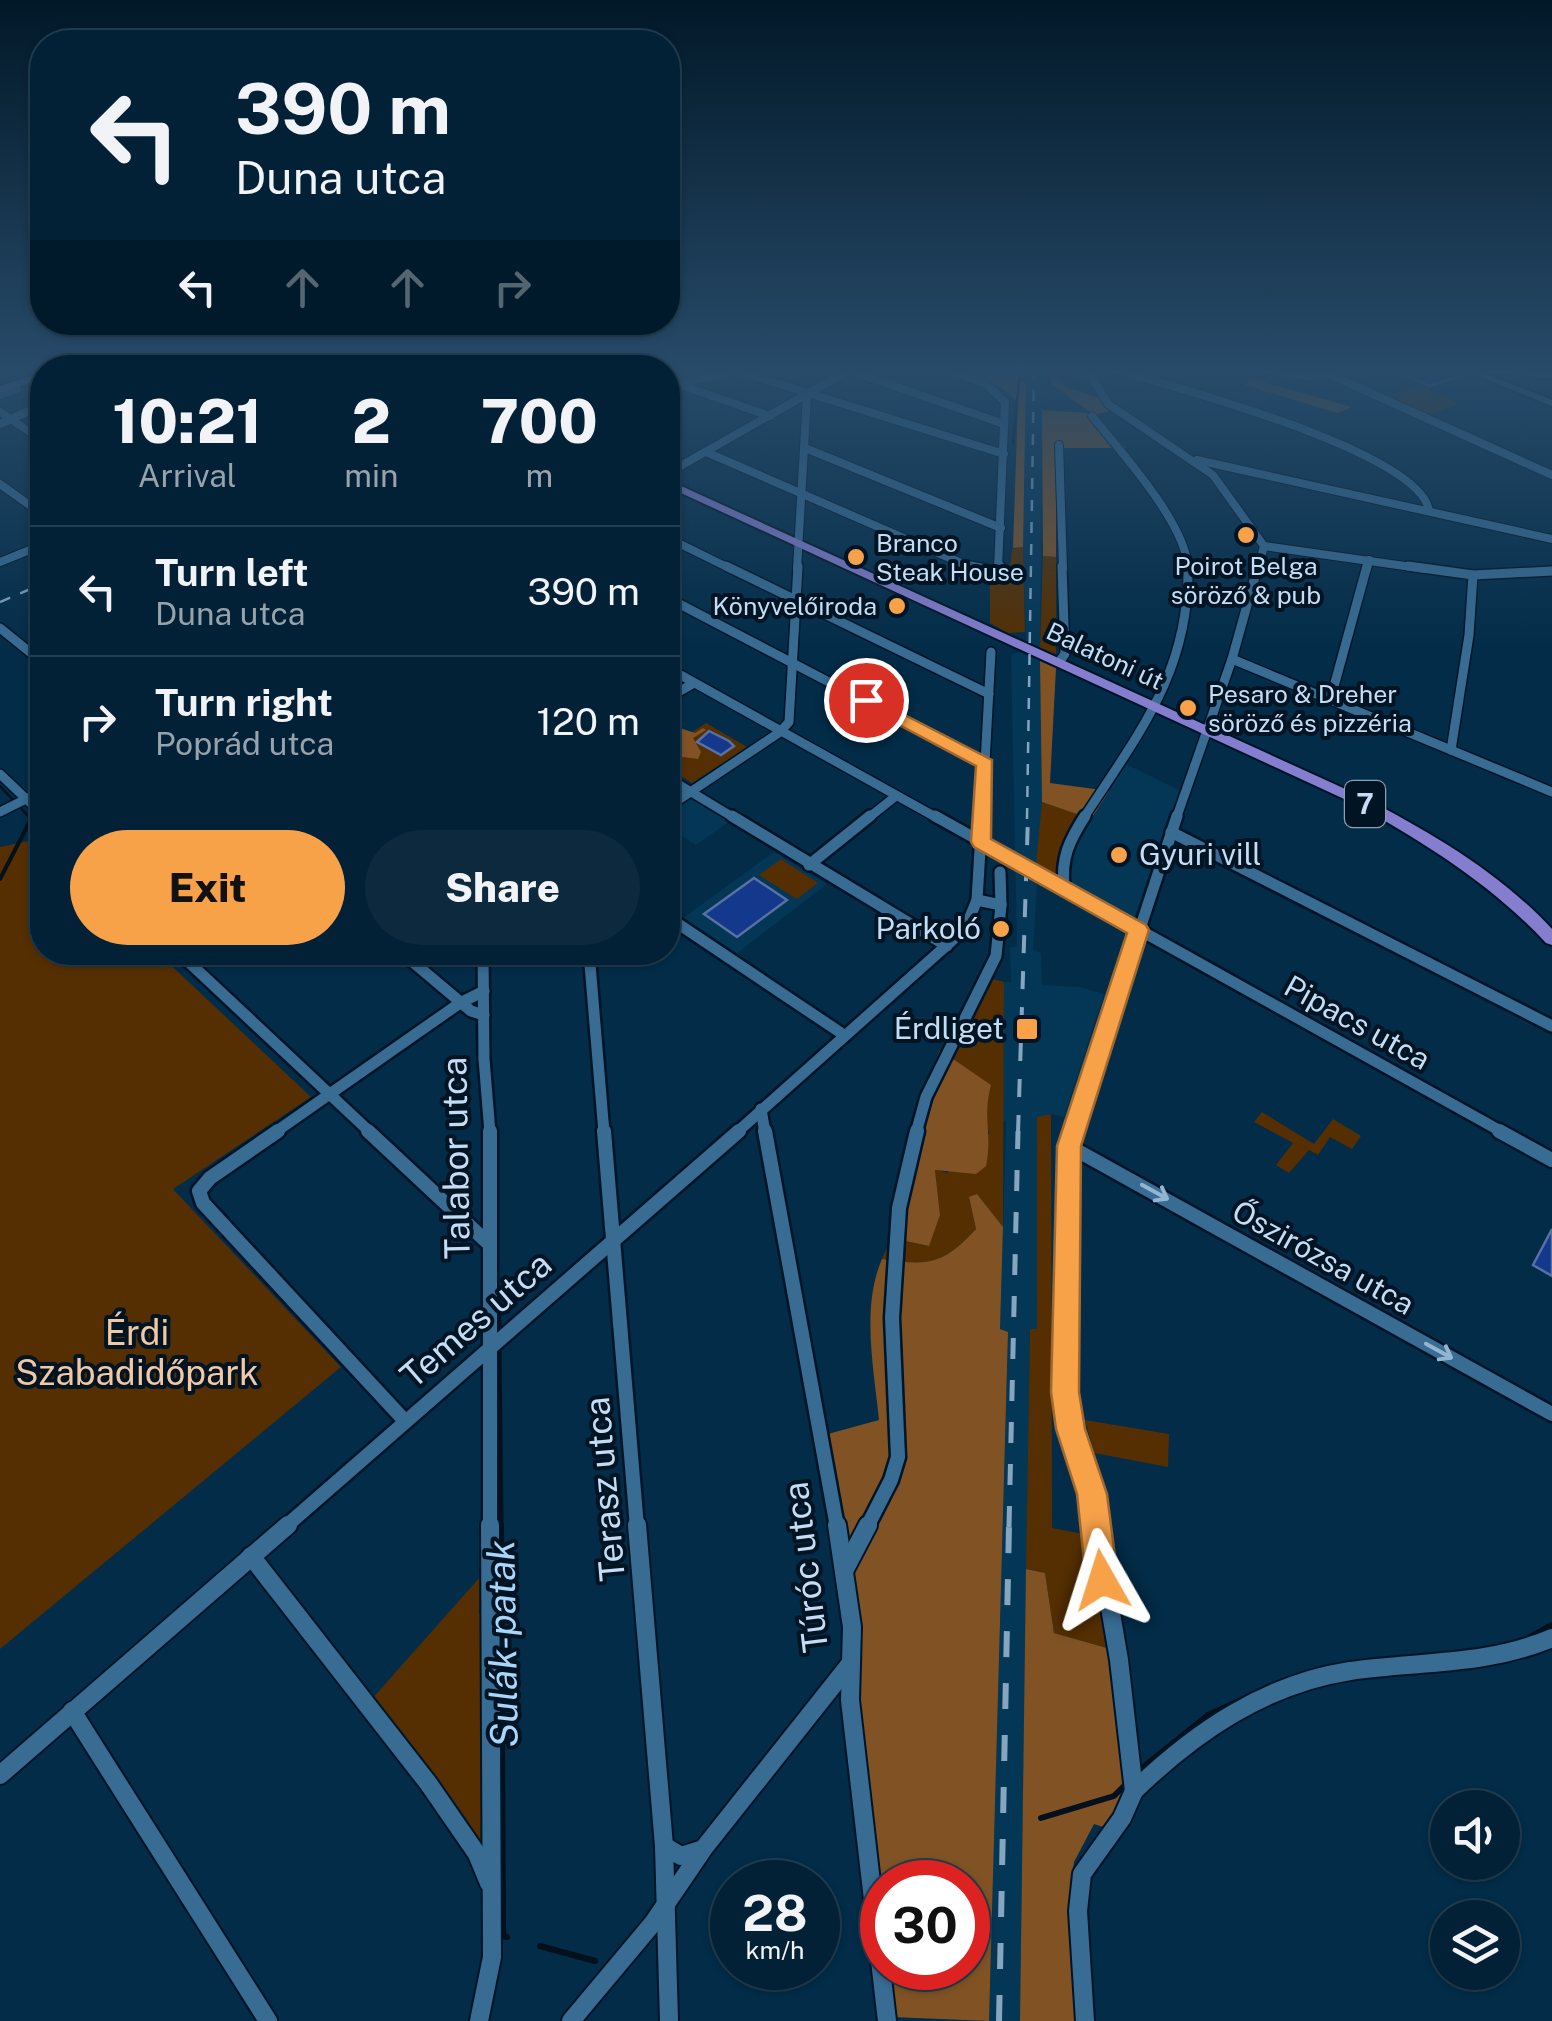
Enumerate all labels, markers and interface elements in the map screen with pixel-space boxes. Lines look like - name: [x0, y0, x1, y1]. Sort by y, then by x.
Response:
- text: 390 m: [235, 67, 451, 150]
- icon: left: [70, 70, 200, 200]
- text: Duna utca: [235, 151, 446, 204]
- icon: left: [170, 260, 225, 315]
- icon: ahead: [275, 260, 330, 315]
- icon: ahead: [380, 260, 435, 315]
- icon: right: [485, 260, 540, 315]
- text: 10:21: [112, 386, 262, 457]
- text: 2: [352, 386, 391, 457]
- text: 700: [481, 386, 598, 457]
- text: Arrival: [138, 457, 237, 494]
- text: min: [344, 457, 399, 494]
- text: m: [525, 457, 553, 494]
- marker: Poirot Belga söröző & pub: [1235, 524, 1257, 546]
- place label: Branco Steak House: [876, 528, 1024, 587]
- marker: Branco Steak House: [845, 546, 867, 568]
- text: Turn left: [155, 550, 309, 595]
- place label: Poirot Belga söröző & pub: [1171, 551, 1321, 610]
- icon: left: [70, 564, 125, 619]
- text: 390 m: [527, 569, 640, 614]
- place label: Könyvelőiroda: [712, 591, 877, 621]
- text: Duna utca: [155, 595, 305, 632]
- marker: Könyvelőiroda: [886, 595, 908, 617]
- street label: Balatoni út: [1042, 616, 1168, 696]
- pin: [824, 658, 909, 743]
- icon: arrive: [839, 673, 894, 728]
- place label: Pesaro & Dreher söröző és pizzéria: [1208, 679, 1412, 738]
- text: Turn right: [155, 680, 333, 725]
- icon: right: [70, 694, 125, 749]
- marker: Pesaro & Dreher söröző és pizzéria: [1177, 697, 1199, 719]
- text: 120 m: [537, 699, 640, 744]
- text: Poprád utca: [155, 725, 334, 762]
- road number: 7: [1345, 781, 1385, 827]
- button: Exit: [70, 830, 345, 945]
- button: Share: [365, 830, 640, 945]
- place label: Gyuri vill: [1139, 836, 1261, 872]
- marker: Gyuri vill: [1108, 844, 1130, 866]
- place label: Parkoló: [875, 910, 981, 946]
- marker: Parkoló: [990, 918, 1012, 940]
- street label: Pipacs utca: [1278, 967, 1437, 1077]
- place label: Érdliget: [894, 1010, 1004, 1046]
- marker: Érdliget: [1014, 1016, 1040, 1042]
- street label: Talabor utca: [433, 1057, 478, 1260]
- one-way arrow: [1140, 1183, 1169, 1203]
- street label: Őszirózsa utca: [1226, 1192, 1421, 1322]
- street label: Temes utca: [392, 1243, 559, 1396]
- park label: Érdi Szabadidőpark: [15, 1311, 259, 1393]
- one-way arrow: [1423, 1341, 1453, 1361]
- street label: Terasz utca: [576, 1395, 633, 1583]
- street label: Túróc utca: [775, 1479, 836, 1655]
- position arrow: [1050, 1528, 1154, 1632]
- water label: Sulák-patak: [478, 1539, 527, 1748]
- map controls: [1430, 1790, 1520, 1990]
- button: sound: [1430, 1790, 1520, 1880]
- speed limit sign: 30: [860, 1860, 990, 1990]
- text: 28: [742, 1883, 808, 1942]
- button: layers: [1430, 1900, 1520, 1990]
- text: km/h: [746, 1935, 804, 1965]

